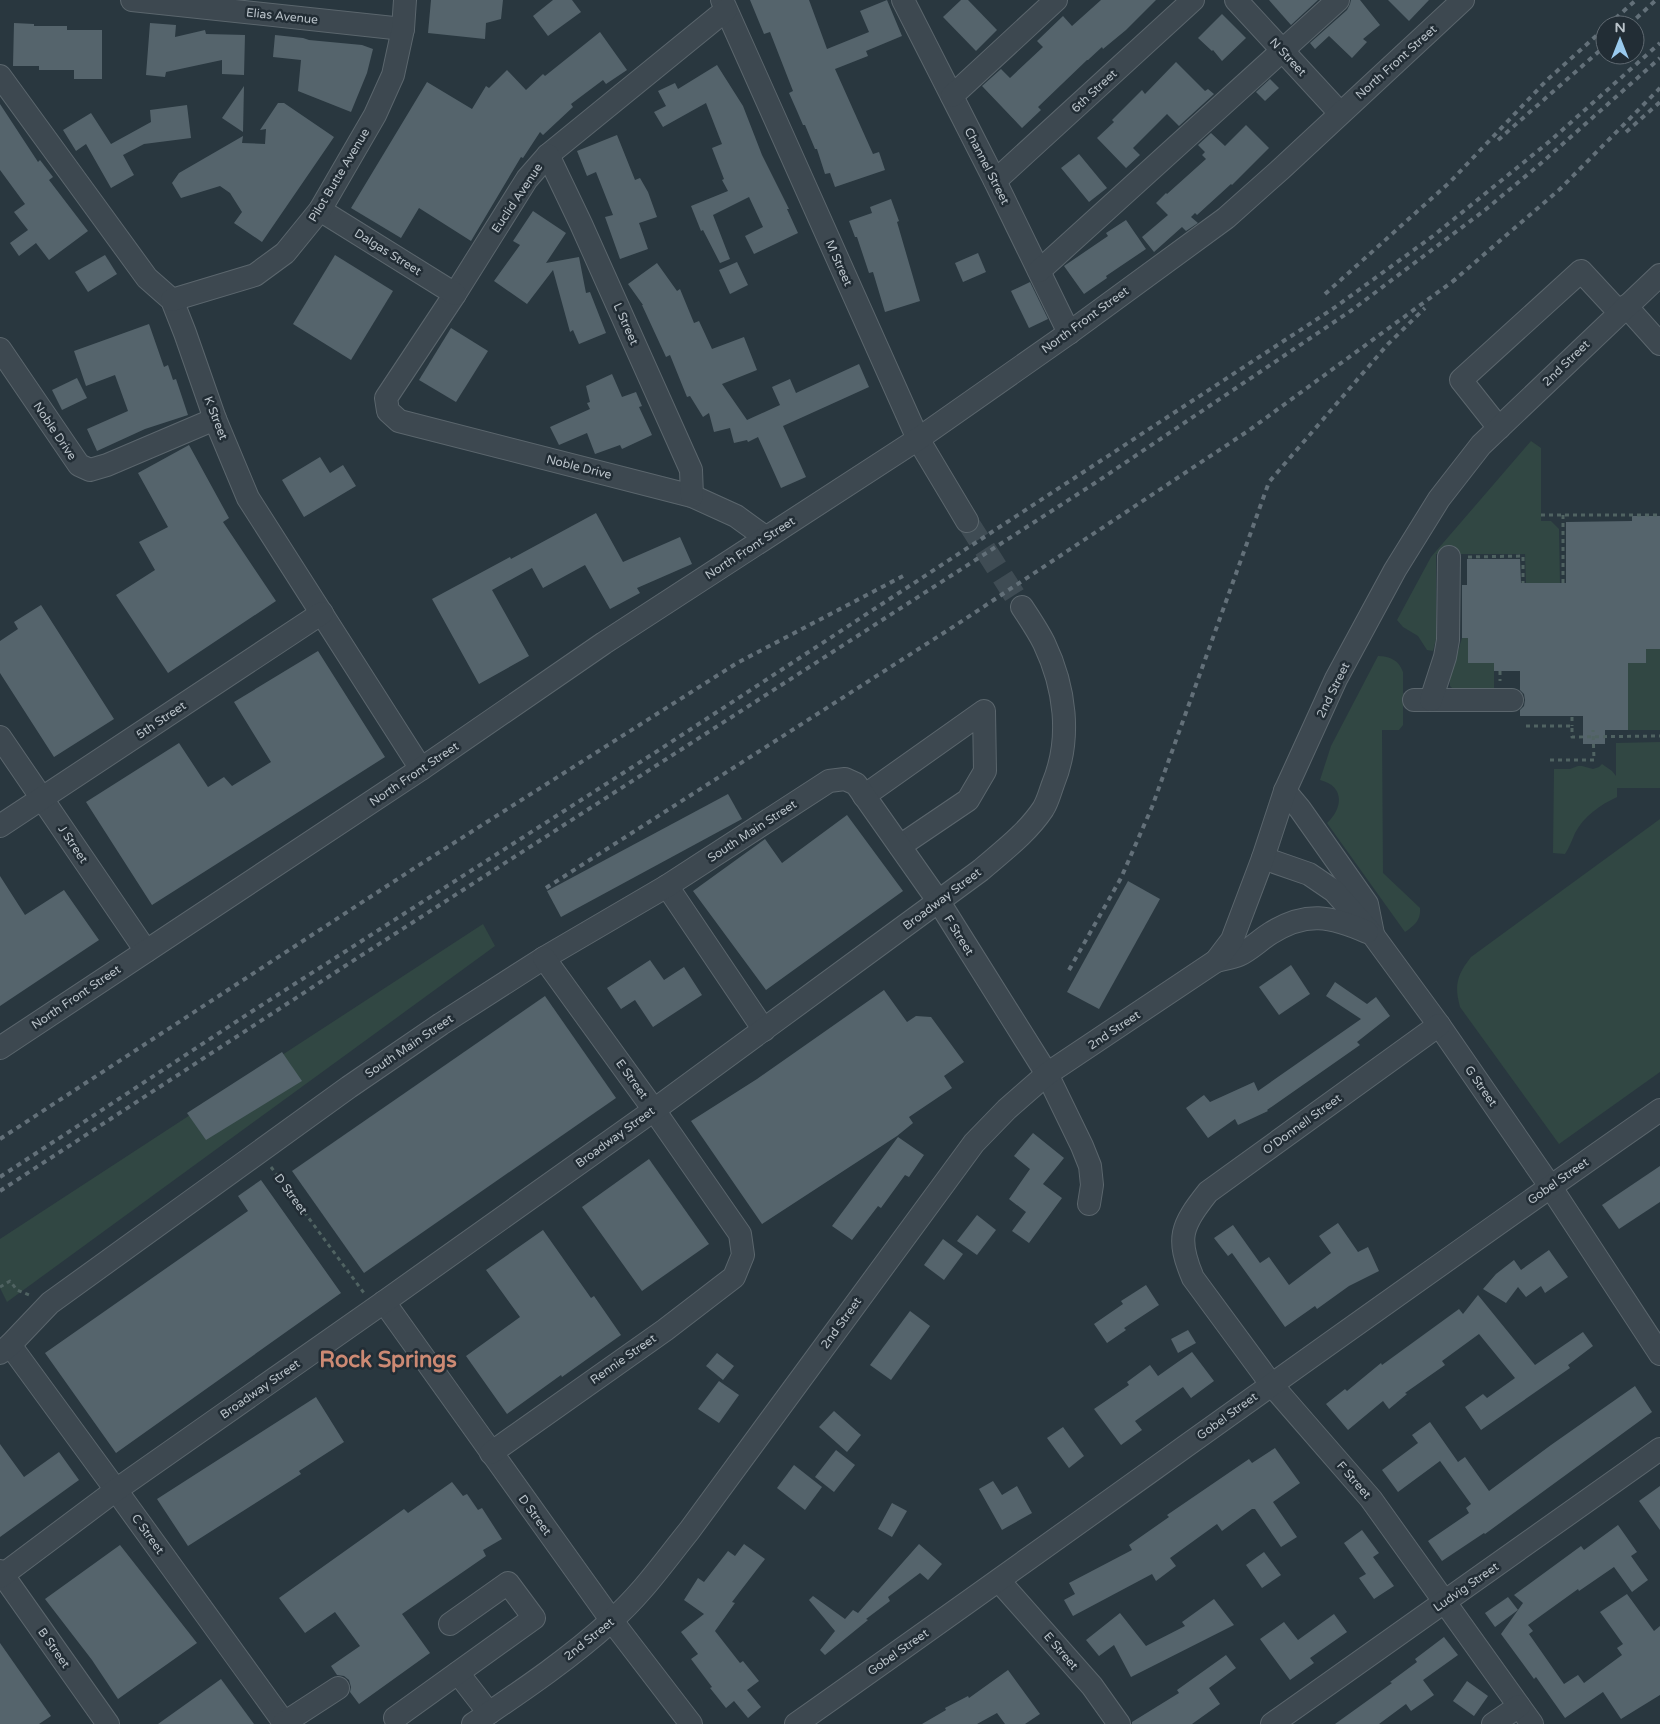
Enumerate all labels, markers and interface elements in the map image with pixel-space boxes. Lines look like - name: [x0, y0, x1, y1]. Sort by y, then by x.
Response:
- street label: Elias Avenue: [245, 5, 319, 27]
- north arrow: [1595, 15, 1645, 65]
- text: N: [1614, 19, 1626, 36]
- street label: North Front Street: [1353, 22, 1440, 102]
- street label: N Street: [1267, 35, 1309, 79]
- street label: 6th Street: [1068, 66, 1120, 116]
- street label: Channel Street: [962, 125, 1013, 207]
- street label: Pilot Butte Avenue: [306, 126, 372, 224]
- street label: Euclid Avenue: [489, 160, 546, 235]
- street label: Dalgas Street: [352, 226, 424, 278]
- street label: M Street: [823, 238, 856, 289]
- street label: North Front Street: [1039, 283, 1132, 356]
- street label: L Street: [611, 301, 642, 347]
- street label: 2nd Street: [1540, 337, 1593, 389]
- street label: K Street: [201, 394, 231, 442]
- street label: Noble Drive: [31, 399, 80, 463]
- street label: Noble Drive: [545, 452, 613, 482]
- street label: North Front Street: [702, 514, 798, 582]
- street label: 2nd Street: [1314, 660, 1353, 720]
- street label: 5th Street: [134, 698, 189, 742]
- street label: North Front Street: [367, 739, 461, 809]
- street label: South Main Street: [705, 797, 799, 865]
- street label: J Street: [55, 822, 91, 866]
- street label: Broadway Street: [900, 865, 984, 933]
- street label: F Street: [941, 912, 977, 958]
- street label: North Front Street: [29, 962, 123, 1032]
- street label: 2nd Street: [1085, 1007, 1143, 1053]
- street label: South Main Street: [362, 1011, 456, 1081]
- street label: E Street: [613, 1057, 651, 1102]
- street label: G Street: [1462, 1063, 1500, 1109]
- street label: O'Donnell Street: [1260, 1091, 1344, 1157]
- street label: Broadway Street: [573, 1103, 658, 1170]
- street label: Gobel Street: [1525, 1155, 1591, 1207]
- street label: D Street: [272, 1171, 311, 1217]
- street label: 2nd Street: [818, 1294, 864, 1351]
- street label: Rennie Street: [587, 1331, 659, 1387]
- district label: Rock Springs: [319, 1347, 457, 1373]
- street label: Broadway Street: [217, 1356, 303, 1422]
- street label: Gobel Street: [1194, 1389, 1260, 1443]
- street label: F Street: [1334, 1459, 1374, 1502]
- street label: D Street: [516, 1492, 555, 1538]
- street label: C Street: [129, 1511, 167, 1557]
- street label: Ludvig Street: [1431, 1559, 1502, 1615]
- street label: 2nd Street: [561, 1614, 617, 1663]
- street label: B Street: [35, 1625, 73, 1671]
- street label: Gobel Street: [865, 1626, 931, 1678]
- street label: E Street: [1041, 1629, 1081, 1673]

